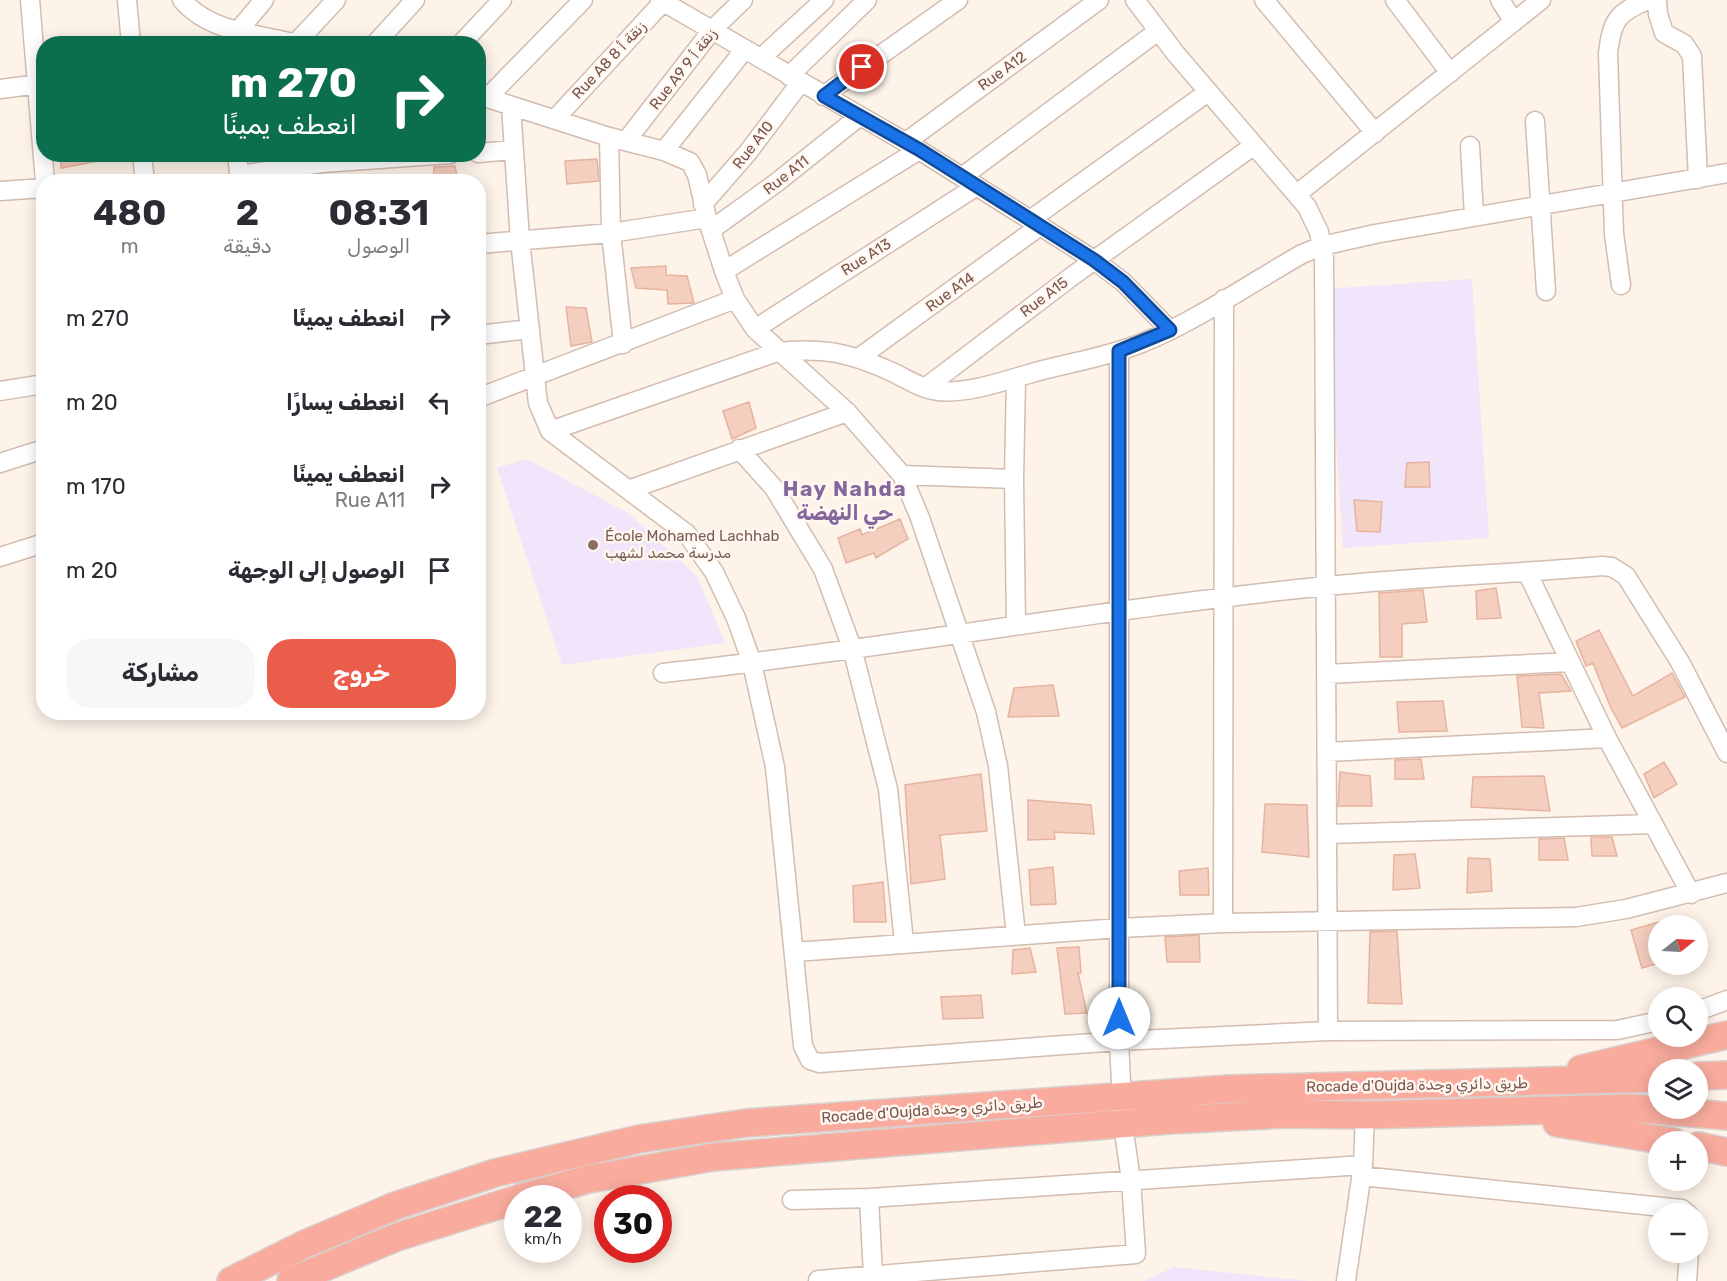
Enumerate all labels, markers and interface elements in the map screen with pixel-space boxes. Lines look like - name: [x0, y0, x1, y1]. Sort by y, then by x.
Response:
- street label: Rue A8 زنقة أ 8: [568, 17, 650, 103]
- street label: Rue A9 زنقة أ 9: [646, 25, 720, 113]
- pin: [836, 41, 887, 92]
- street label: Rue A12: [974, 47, 1030, 94]
- icon: arrive: [845, 50, 878, 83]
- text: 270 m: [230, 58, 357, 108]
- icon: right: [378, 60, 456, 138]
- text: انعطف يمينًا: [222, 109, 357, 141]
- street label: Rue A10: [729, 117, 777, 173]
- street label: Rue A11: [760, 152, 812, 198]
- text: 480: [93, 191, 166, 234]
- text: 2: [236, 191, 259, 234]
- text: 08:31: [329, 191, 429, 234]
- text: m: [121, 234, 139, 258]
- text: دقيقة: [223, 234, 272, 258]
- text: الوصول: [347, 234, 410, 258]
- street label: Rue A13: [838, 235, 894, 279]
- street label: Rue A14: [922, 268, 978, 316]
- street label: Rue A15: [1017, 273, 1072, 321]
- icon: right: [423, 302, 456, 335]
- text: 270 m: [66, 305, 129, 332]
- text: انعطف يمينًا: [292, 305, 405, 332]
- icon: left: [423, 386, 456, 419]
- text: 20 m: [66, 389, 118, 416]
- text: انعطف يسارًا: [286, 389, 405, 416]
- text: انعطف يمينًا: [292, 461, 405, 488]
- icon: right: [423, 470, 456, 503]
- text: 170 m: [66, 473, 126, 500]
- district label: Hay Nahda حي النهضة: [783, 476, 907, 529]
- text: Rue A11: [335, 488, 405, 512]
- place label: École Mohamed Lachhab مدرسة محمد لشهب: [605, 527, 779, 562]
- marker: École Mohamed Lachhab مدرسة محمد لشهب: [586, 538, 600, 552]
- icon: arrive: [423, 554, 456, 587]
- text: 20 m: [66, 557, 118, 584]
- text: الوصول إلى الوجهة: [228, 557, 405, 584]
- button: مشاركة: [66, 639, 255, 708]
- button: خروج: [267, 639, 456, 708]
- north arrow: [1648, 915, 1708, 975]
- map controls: [1648, 915, 1708, 1263]
- position arrow: [1087, 986, 1151, 1050]
- button: search: [1648, 987, 1708, 1047]
- button: layers: [1648, 1059, 1708, 1119]
- street label: Rocade d'Oujda طريق دائري وجدة: [1306, 1074, 1528, 1097]
- street label: Rocade d'Oujda طريق دائري وجدة: [821, 1093, 1043, 1128]
- button: +: [1648, 1131, 1708, 1191]
- speed limit sign: 30: [594, 1185, 672, 1263]
- text: 22: [524, 1199, 563, 1235]
- button: −: [1648, 1203, 1708, 1263]
- text: km/h: [524, 1230, 562, 1248]

